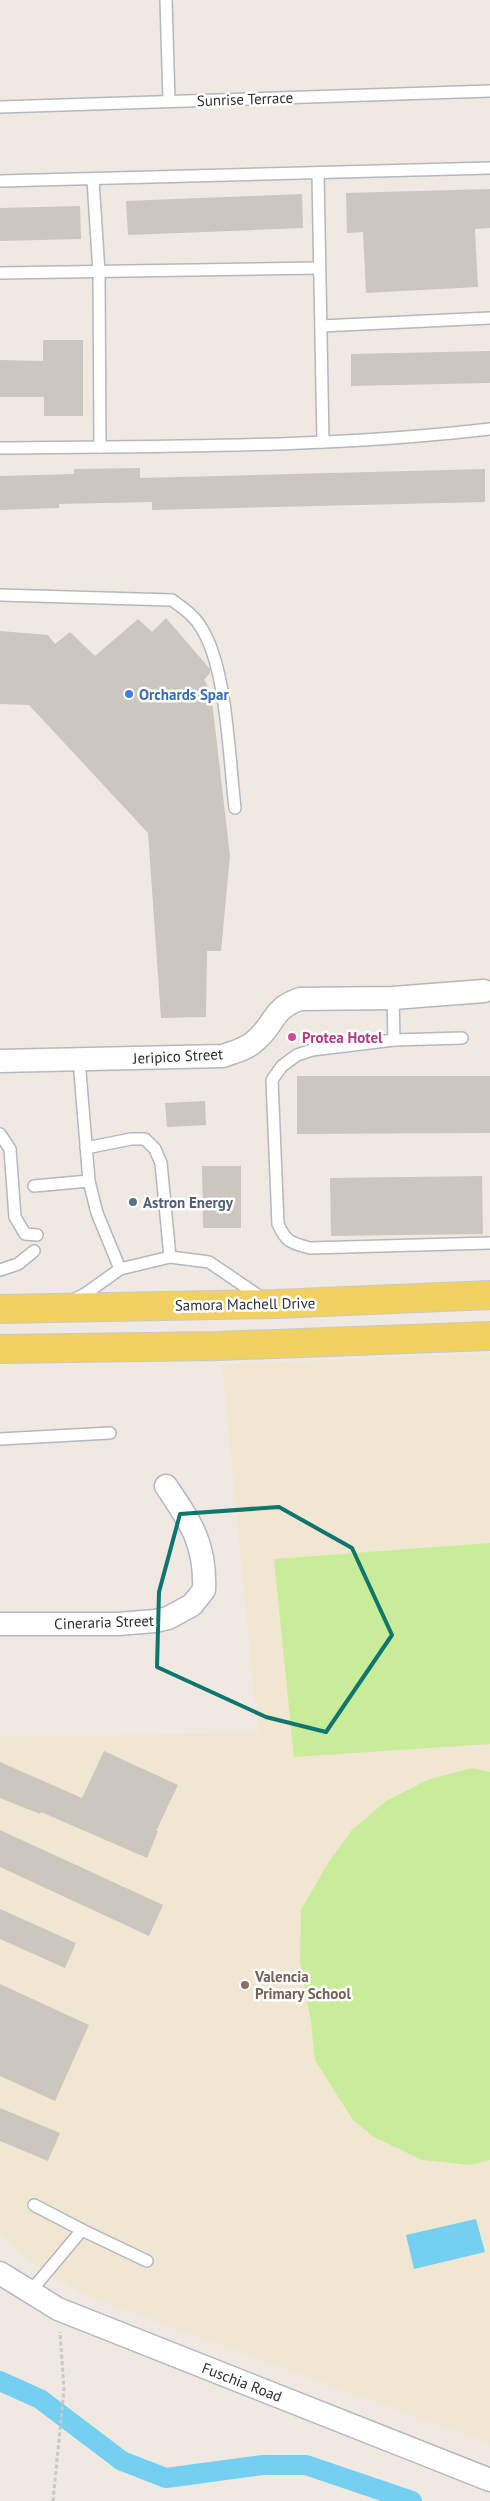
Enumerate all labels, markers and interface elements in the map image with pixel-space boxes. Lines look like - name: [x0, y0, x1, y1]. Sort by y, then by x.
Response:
- street label: Sunrise Terrace: [196, 88, 294, 110]
- place label: Orchards Spar: [139, 685, 229, 704]
- marker: Orchards Spar: [123, 688, 135, 700]
- place label: Protea Hotel: [302, 1028, 383, 1047]
- marker: Protea Hotel: [286, 1031, 298, 1043]
- street label: Jeripico Street: [132, 1044, 223, 1068]
- place label: Astron Energy: [143, 1193, 234, 1212]
- marker: Astron Energy: [127, 1196, 139, 1208]
- street label: Samora Machell Drive: [175, 1293, 315, 1315]
- street label: Cineraria Street: [54, 1611, 154, 1633]
- place label: Valencia Primary School: [254, 1967, 351, 2003]
- marker: Valencia Primary School: [239, 1979, 251, 1991]
- street label: Fuschia Road: [199, 2358, 285, 2406]

